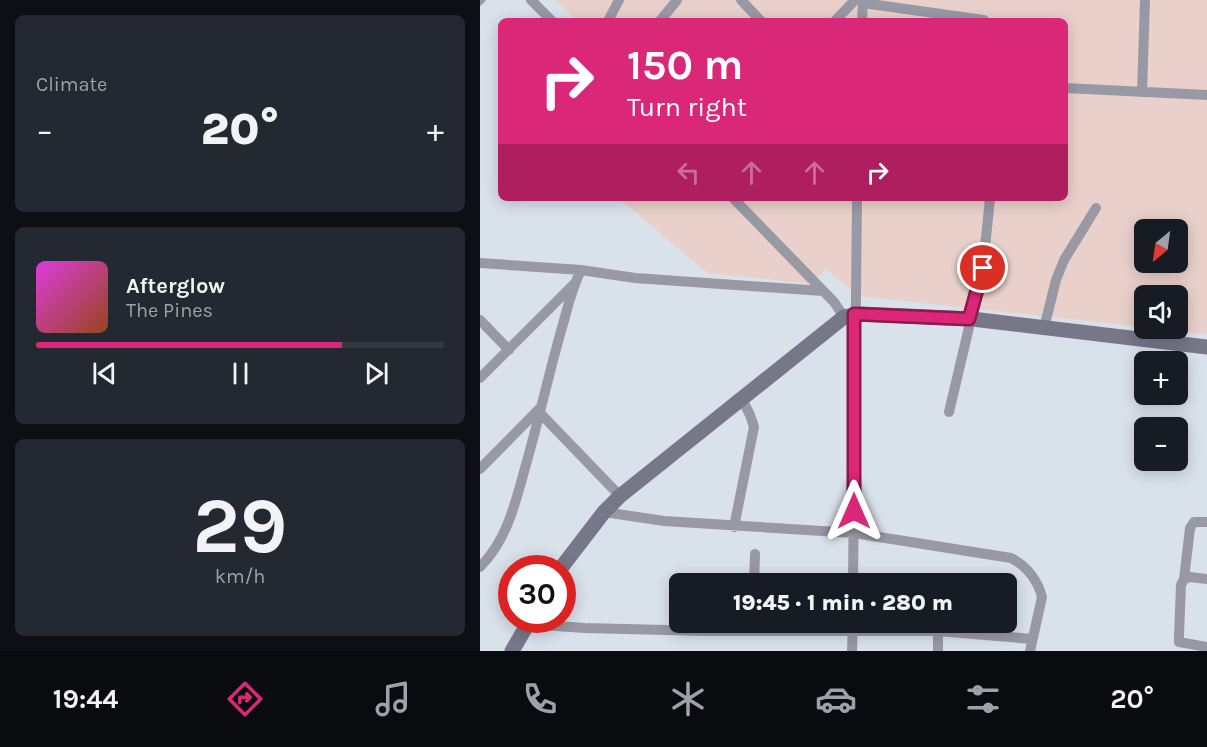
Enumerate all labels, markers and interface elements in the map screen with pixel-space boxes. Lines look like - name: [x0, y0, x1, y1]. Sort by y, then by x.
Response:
- text: 150 m: [627, 40, 743, 90]
- icon: right: [528, 42, 606, 120]
- text: Climate: [36, 73, 107, 96]
- text: Turn right: [627, 91, 747, 123]
- text: 20°: [201, 103, 279, 155]
- text: −: [36, 111, 53, 149]
- text: +: [427, 111, 444, 149]
- icon: left: [672, 156, 705, 189]
- icon: ahead: [735, 156, 768, 189]
- icon: ahead: [798, 156, 831, 189]
- icon: right: [861, 156, 894, 189]
- north arrow: [1134, 219, 1188, 273]
- map controls: [1134, 219, 1188, 471]
- pin: [957, 242, 1008, 293]
- icon: arrive: [966, 251, 999, 284]
- text: Afterglow: [126, 273, 225, 299]
- button: sound: [1134, 285, 1188, 339]
- text: The Pines: [126, 299, 213, 322]
- button: +: [1134, 351, 1188, 405]
- icon: previous: [88, 357, 121, 390]
- icon: pause: [224, 357, 257, 390]
- icon: next: [360, 357, 393, 390]
- button: −: [1134, 417, 1188, 471]
- position arrow: [822, 479, 886, 543]
- text: 29: [193, 480, 287, 572]
- speed limit sign: 30: [498, 555, 576, 633]
- text: km/h: [215, 565, 265, 588]
- text: 19:45 · 1 min · 280 m: [733, 590, 953, 616]
- icon: directions: [224, 678, 266, 720]
- icon: music: [372, 678, 414, 720]
- icon: phone: [519, 678, 561, 720]
- icon: climate: [667, 678, 709, 720]
- icon: car: [815, 678, 857, 720]
- icon: filters: [962, 678, 1004, 720]
- text: 19:44: [53, 683, 118, 715]
- text: 20°: [1110, 683, 1154, 715]

